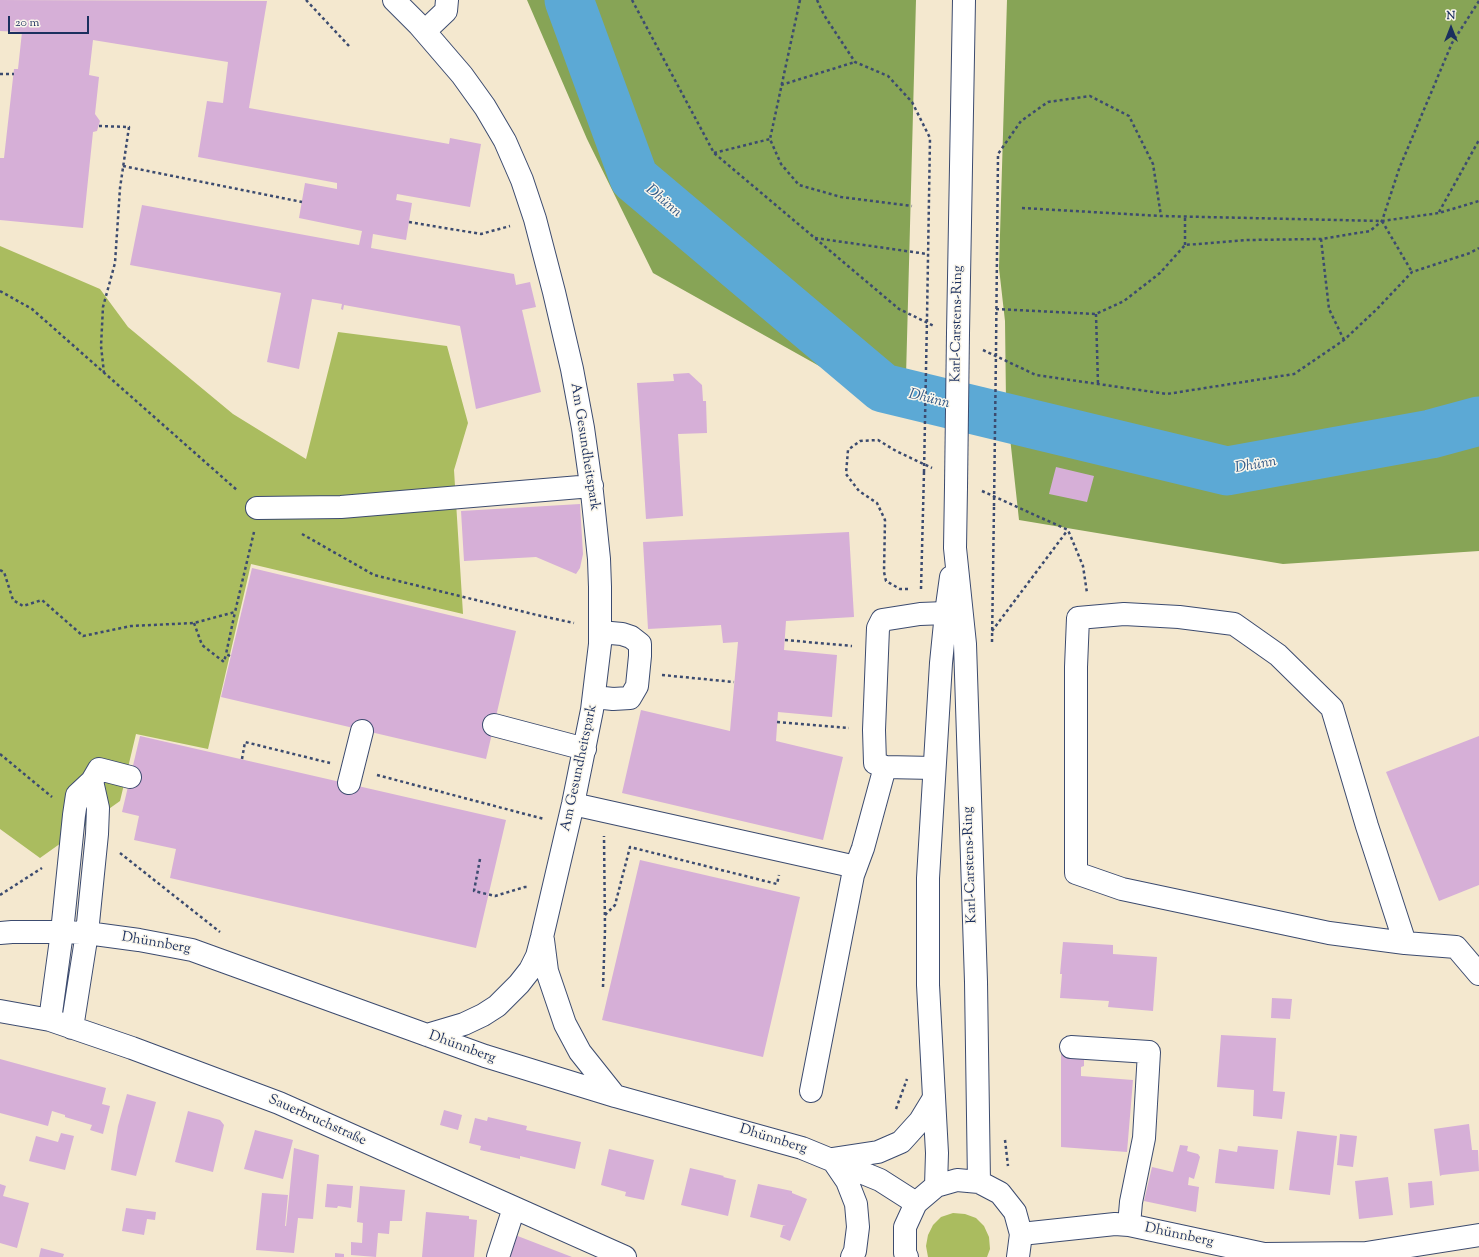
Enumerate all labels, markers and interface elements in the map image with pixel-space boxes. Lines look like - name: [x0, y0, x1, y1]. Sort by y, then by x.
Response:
- scale bar: [10, 8, 91, 34]
- north arrow: [1431, 8, 1471, 48]
- text: N: [1447, 8, 1455, 24]
- text: 20 m: [15, 14, 39, 32]
- water label: Dhünn: [641, 182, 685, 222]
- street label: Karl-Carstens-Ring: [949, 265, 967, 383]
- street label: Am Gesundheitspark: [566, 382, 602, 512]
- water label: Dhünn: [907, 386, 951, 414]
- water label: Dhünn: [1234, 454, 1278, 478]
- street label: Am Gesundheitspark: [558, 703, 602, 833]
- street label: Karl-Carstens-Ring: [961, 806, 981, 924]
- street label: Dhünnberg: [120, 930, 192, 958]
- street label: Dhünnberg: [426, 1028, 498, 1068]
- street label: Sauerbruchstraße: [265, 1092, 369, 1150]
- street label: Dhünnberg: [737, 1122, 809, 1158]
- street label: Dhünnberg: [1143, 1221, 1215, 1251]

